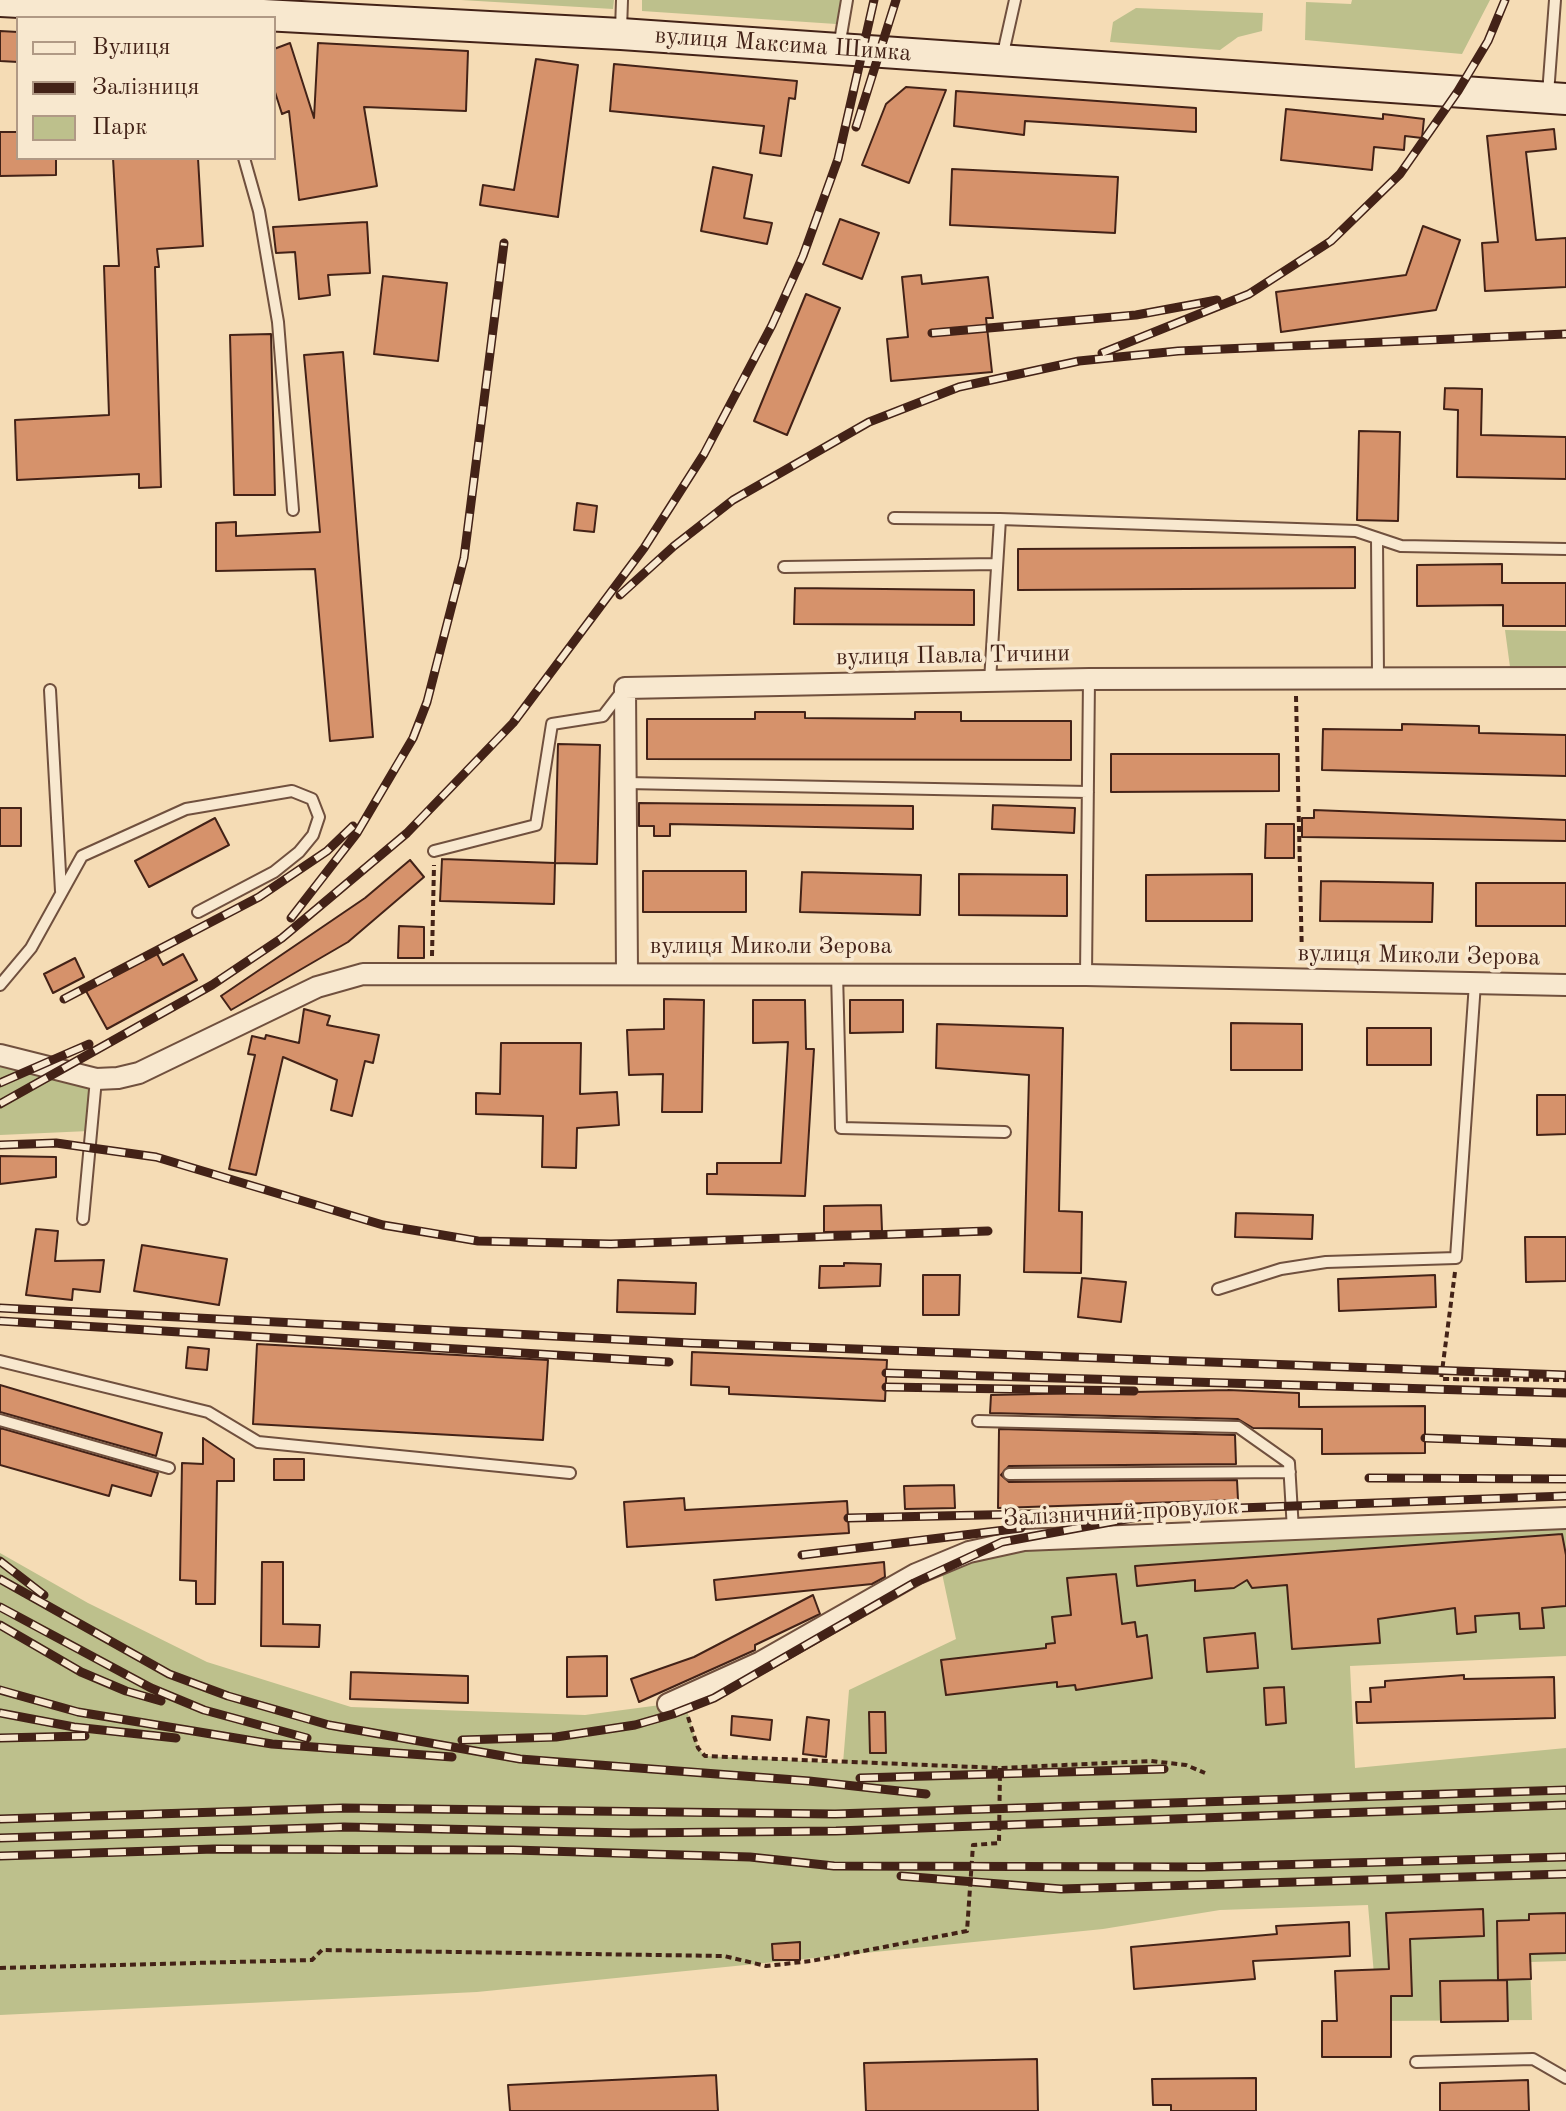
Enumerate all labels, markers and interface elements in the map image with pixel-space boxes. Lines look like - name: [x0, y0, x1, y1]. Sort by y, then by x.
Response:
- legend: [16, 16, 276, 160]
- street label: вулиця Максима Шимка: [654, 22, 912, 68]
- text: Вулиця: [92, 36, 171, 60]
- text: Залізниця: [92, 76, 200, 100]
- text: Парк: [92, 116, 147, 140]
- street label: вулиця Павла Тичини: [836, 640, 1070, 672]
- street label: вулиця Миколи Зерова: [650, 933, 892, 961]
- street label: вулиця Миколи Зерова: [1297, 939, 1541, 973]
- street label: Залізничний провулок: [1002, 1492, 1240, 1534]

